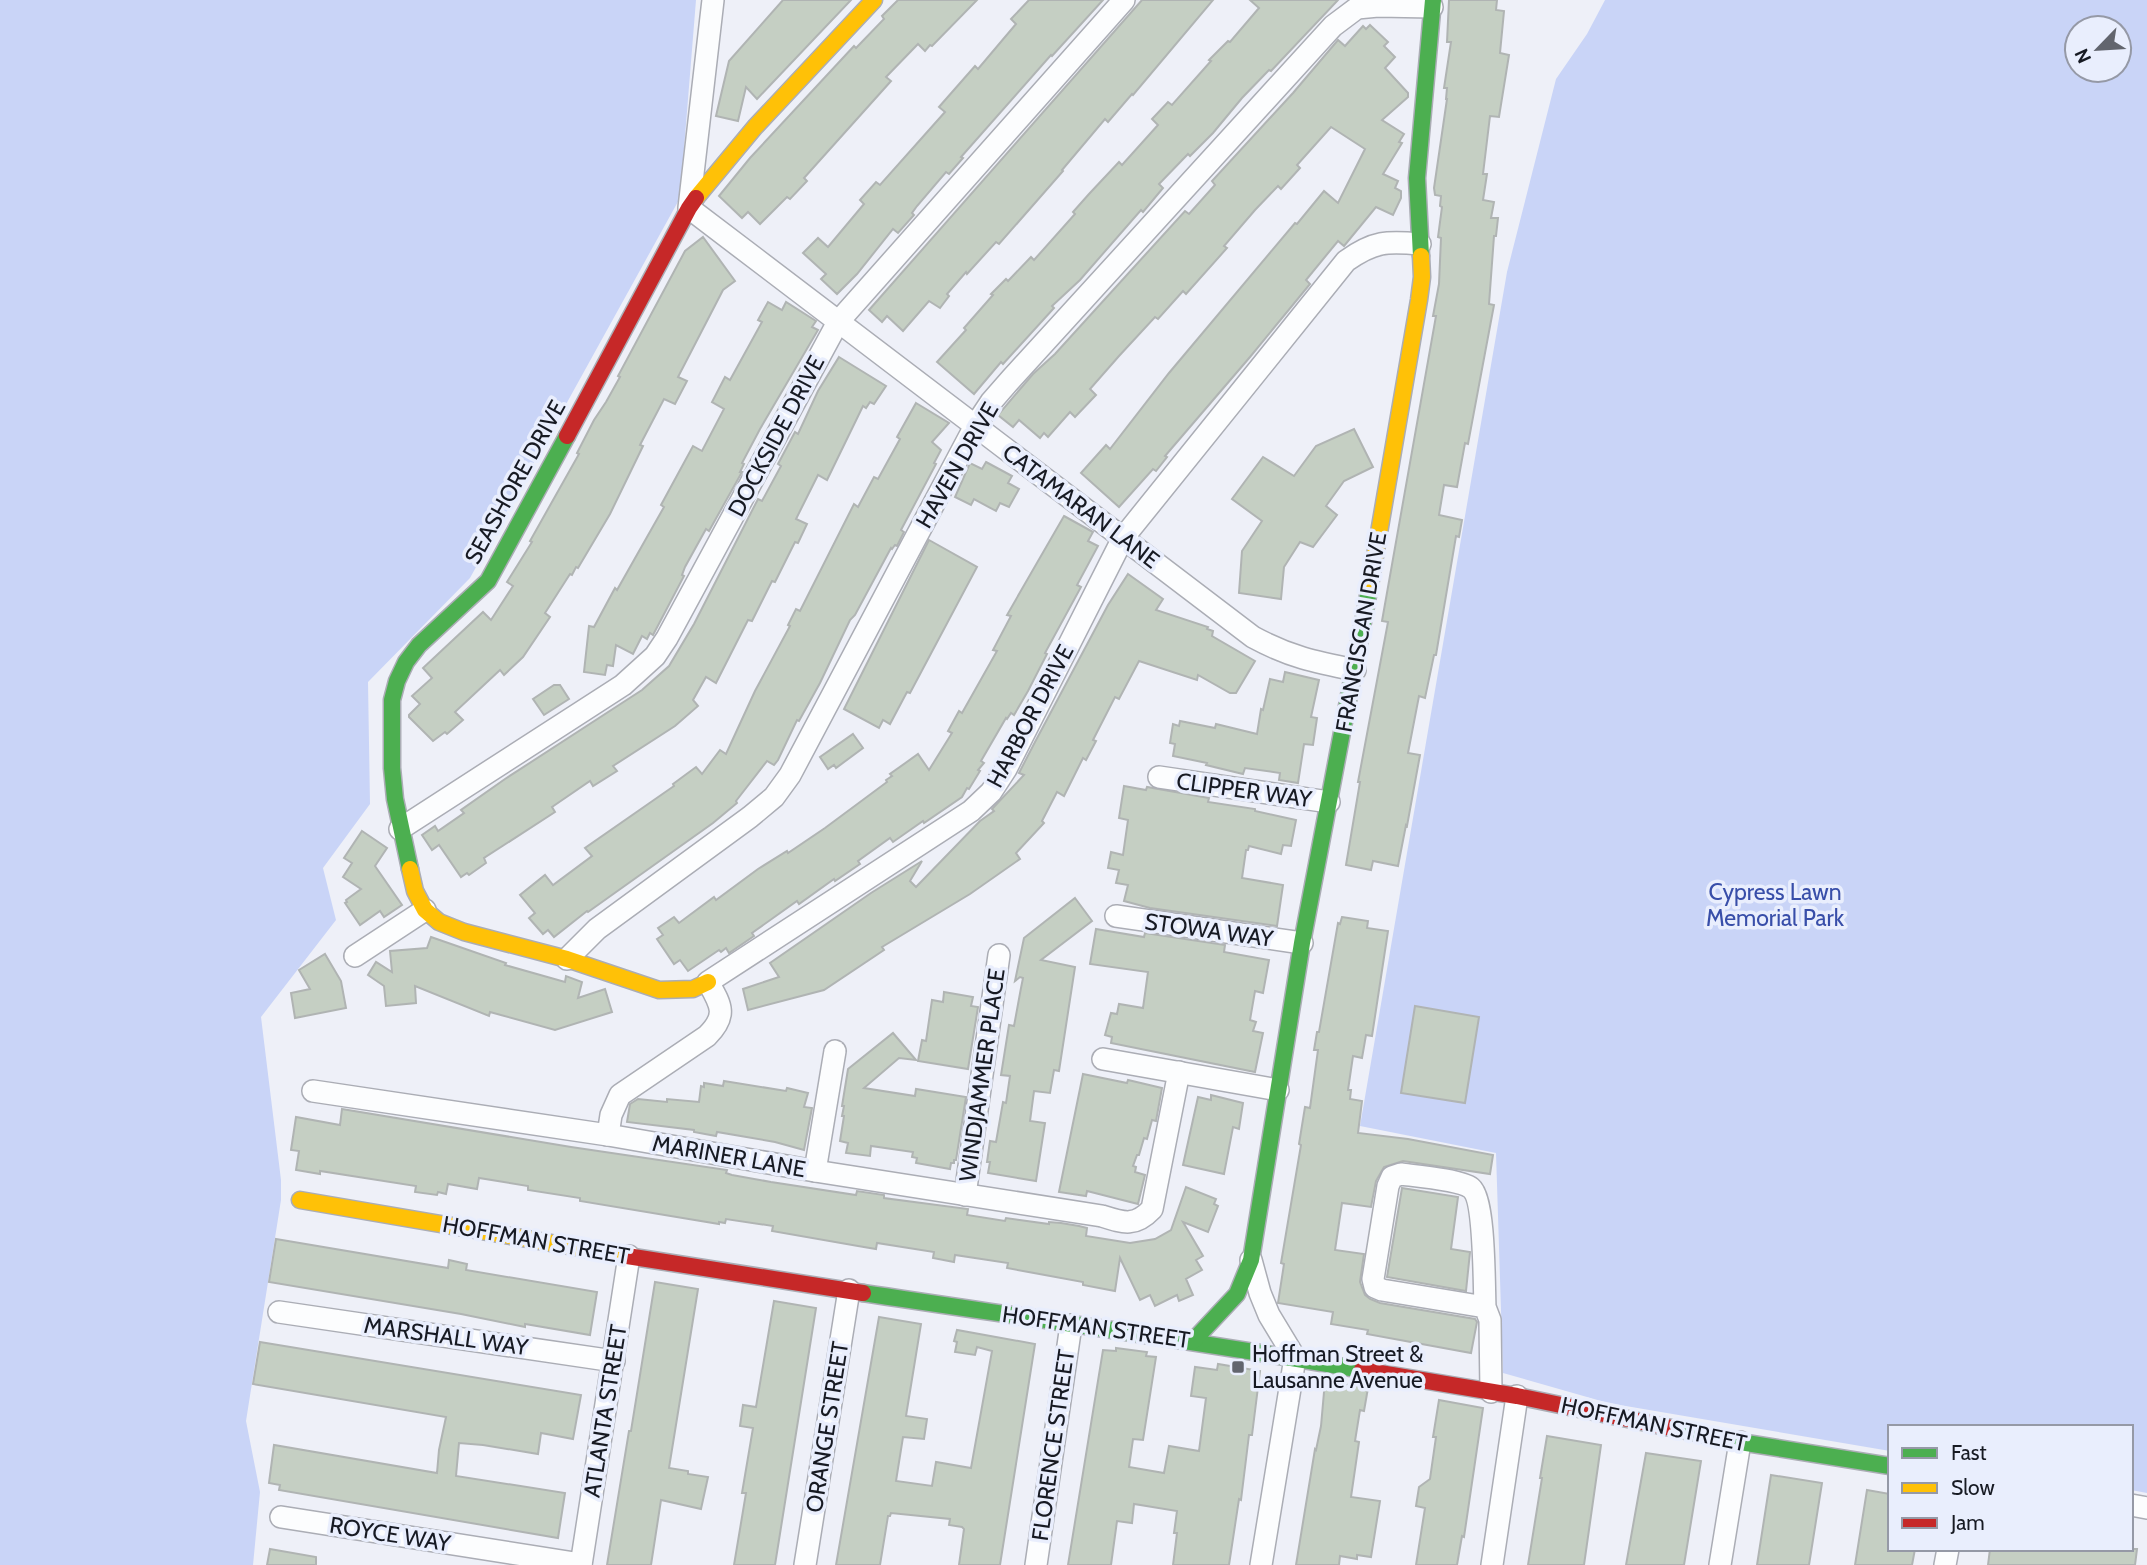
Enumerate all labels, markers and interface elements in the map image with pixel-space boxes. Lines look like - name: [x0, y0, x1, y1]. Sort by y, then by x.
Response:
- north arrow: [2063, 14, 2133, 84]
- text: N: [2070, 45, 2096, 67]
- street label: DOCKSIDE DRIVE: [722, 351, 830, 521]
- street label: SEASHORE DRIVE: [458, 395, 572, 569]
- street label: HAVEN DRIVE: [910, 397, 1004, 533]
- street label: CATAMARAN LANE: [997, 438, 1165, 574]
- street label: FRANCISCAN DRIVE: [1330, 530, 1392, 734]
- street label: HARBOR DRIVE: [981, 640, 1079, 792]
- street label: CLIPPER WAY: [1175, 767, 1314, 813]
- park label: Cypress Lawn Memorial Park: [1706, 878, 1845, 932]
- street label: STOWA WAY: [1143, 907, 1276, 953]
- street label: WINDJAMMER PLACE: [953, 967, 1011, 1183]
- street label: MARINER LANE: [650, 1129, 808, 1183]
- street label: HOFFMAN STREET: [440, 1210, 632, 1270]
- street label: HOFFMAN STREET: [1000, 1300, 1192, 1354]
- street label: MARSHALL WAY: [362, 1311, 531, 1362]
- street label: ATLANTA STREET: [578, 1323, 632, 1499]
- street label: ORANGE STREET: [800, 1340, 854, 1514]
- place label: Hoffman Street & Lausanne Avenue: [1252, 1340, 1423, 1394]
- street label: FLORENCE STREET: [1026, 1348, 1080, 1542]
- marker: Hoffman Street & Lausanne Avenue: [1230, 1359, 1246, 1375]
- street label: HOFFMAN STREET: [1559, 1391, 1749, 1457]
- legend: [1888, 1425, 2133, 1551]
- text: Fast: [1951, 1440, 1987, 1465]
- text: Slow: [1951, 1475, 1995, 1500]
- text: Jam: [1950, 1510, 1985, 1535]
- street label: ROYCE WAY: [327, 1511, 453, 1558]

